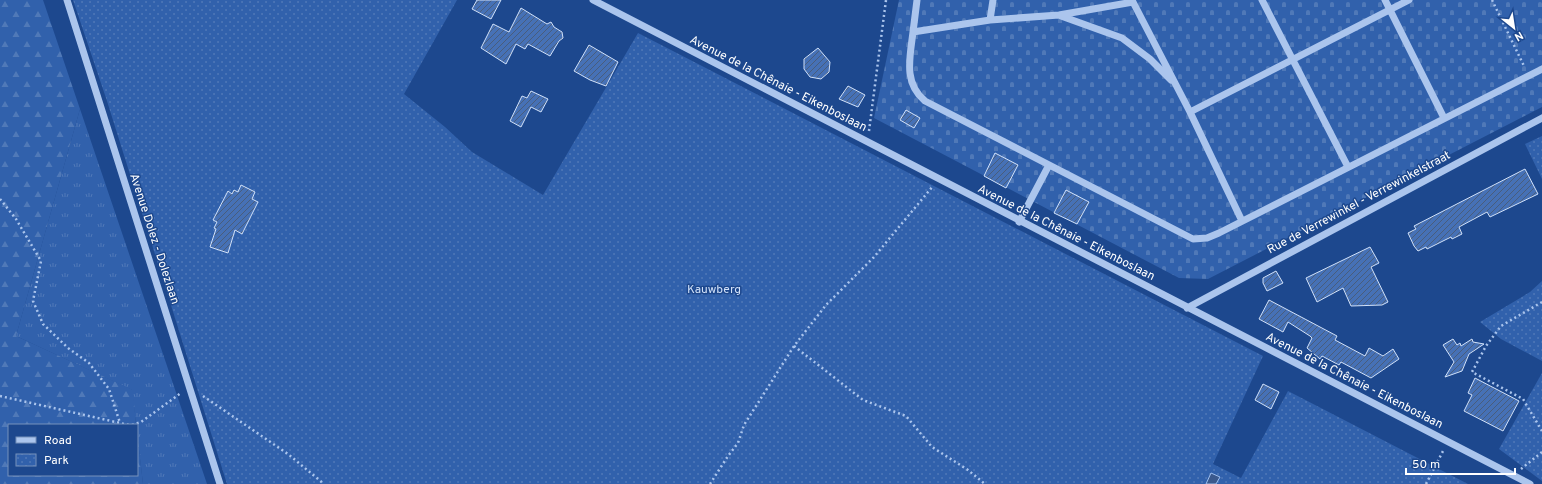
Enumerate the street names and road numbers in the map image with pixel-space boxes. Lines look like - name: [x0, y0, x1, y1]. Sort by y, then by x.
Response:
- street label: Avenue de la Chênaie - Eikenboslaan: [687, 32, 869, 136]
- street label: Rue de Verrewinkel - Verrewinkelstraat: [1265, 148, 1453, 258]
- street label: Avenue Dolez - Dolezlaan: [125, 172, 183, 306]
- street label: Avenue de la Chênaie - Eikenboslaan: [975, 181, 1157, 285]
- street label: Avenue de la Chênaie - Eikenboslaan: [1263, 329, 1445, 433]

